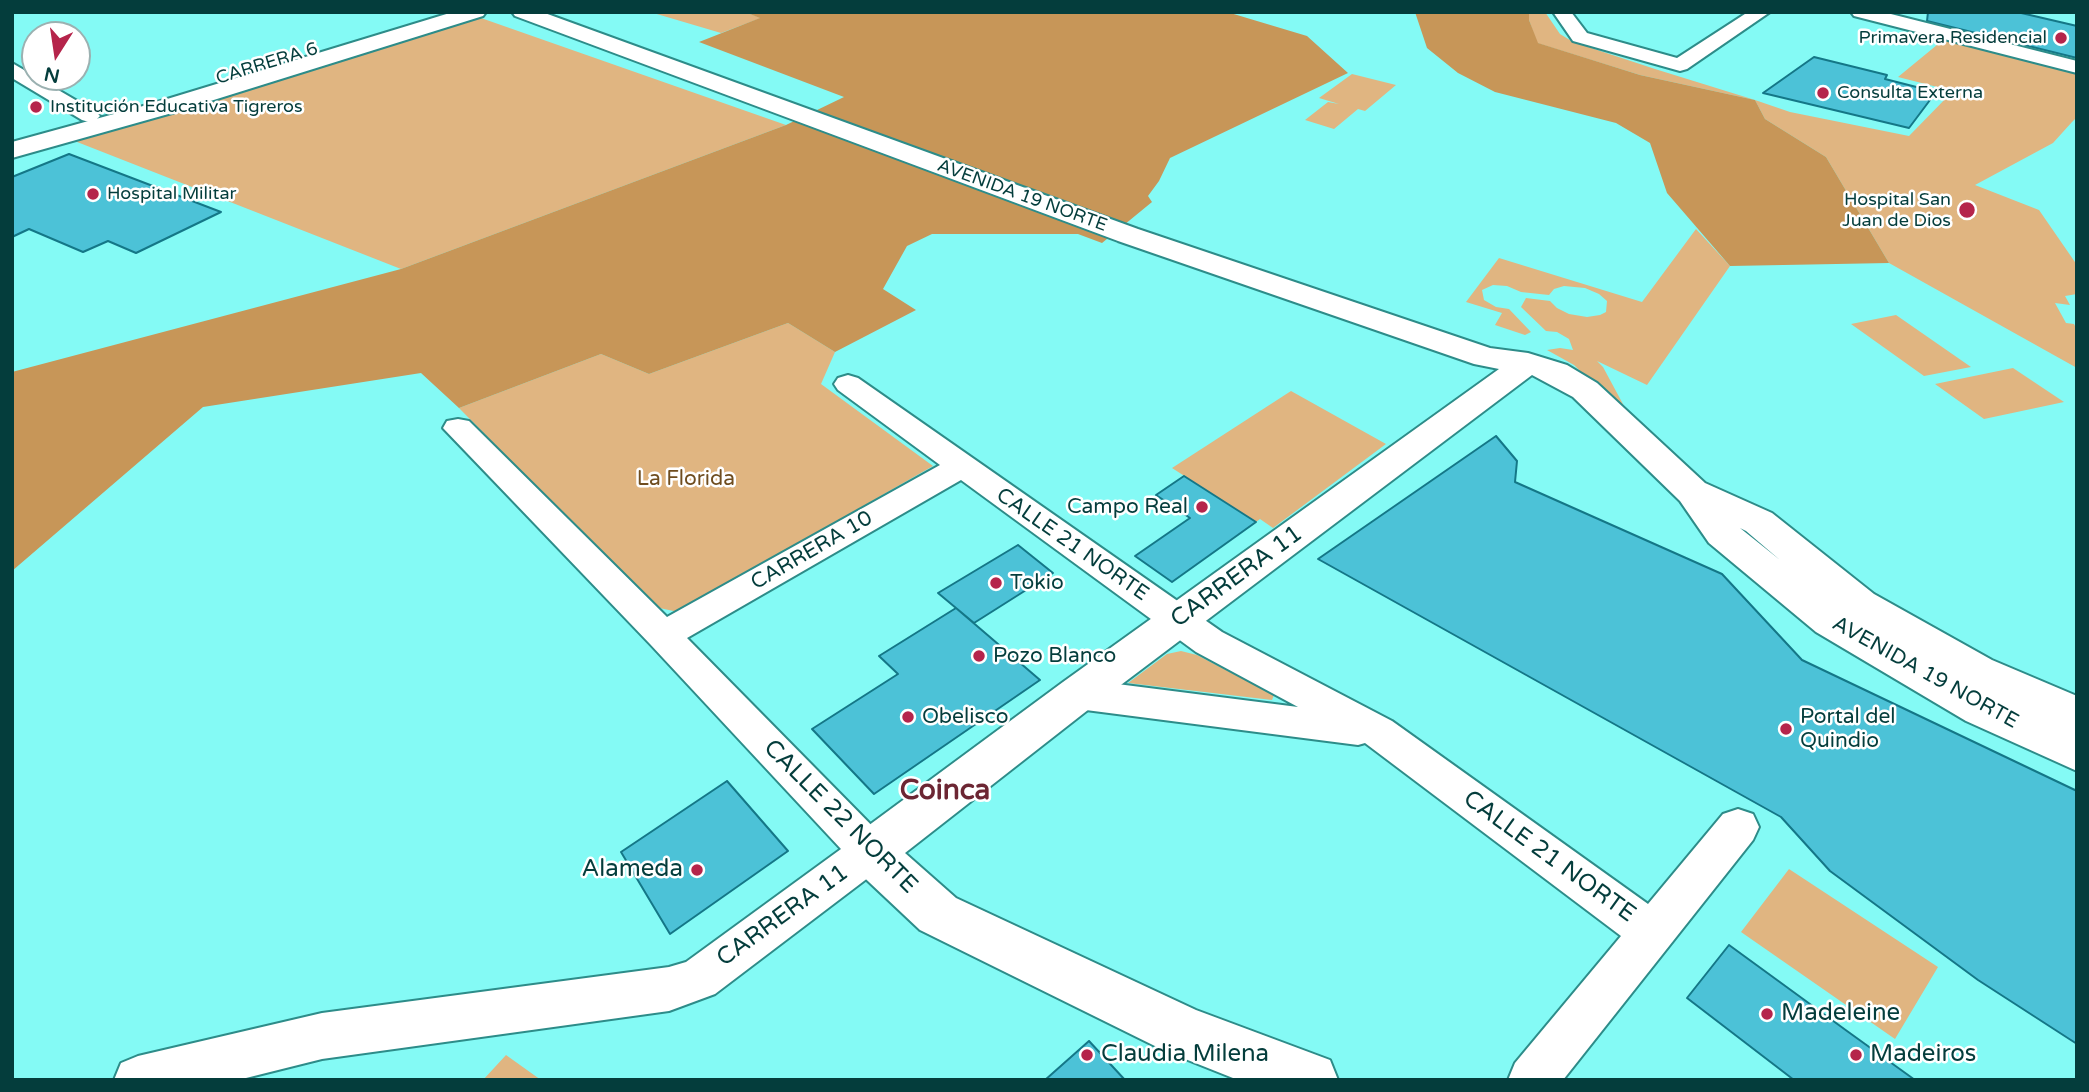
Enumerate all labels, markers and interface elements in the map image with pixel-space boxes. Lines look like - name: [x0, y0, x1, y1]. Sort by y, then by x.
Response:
- north arrow: [21, 21, 91, 91]
- place label: Primavera Residencial: [1859, 27, 2047, 49]
- marker: Primavera Residencial: [2053, 30, 2069, 46]
- street label: CARRERA 6: [214, 38, 320, 90]
- text: N: [42, 62, 62, 87]
- place label: Consulta Externa: [1837, 82, 1983, 104]
- marker: Consulta Externa: [1815, 85, 1831, 101]
- place label: Institución Educativa Tigreros: [50, 96, 303, 118]
- marker: Institución Educativa Tigreros: [28, 99, 44, 115]
- street label: AVENIDA 19 NORTE: [934, 155, 1110, 237]
- place label: Hospital Militar: [107, 183, 236, 205]
- marker: Hospital Militar: [85, 186, 101, 202]
- place label: Hospital San Juan de Dios: [1842, 189, 1951, 232]
- marker: Hospital San Juan de Dios: [1957, 200, 1977, 220]
- park label: La Florida: [637, 466, 735, 492]
- street label: CALLE 21 NORTE: [991, 483, 1153, 607]
- place label: Campo Real: [1067, 494, 1188, 520]
- marker: Campo Real: [1194, 499, 1210, 515]
- street label: CARRERA 10: [747, 506, 877, 596]
- street label: CARRERA 11: [1166, 520, 1308, 634]
- place label: Tokio: [1010, 570, 1064, 596]
- marker: Tokio: [988, 575, 1004, 591]
- street label: AVENIDA 19 NORTE: [1827, 611, 2023, 735]
- place label: Pozo Blanco: [993, 643, 1116, 669]
- marker: Pozo Blanco: [971, 648, 987, 664]
- place label: Obelisco: [922, 704, 1008, 730]
- place label: Portal del Quindio: [1800, 704, 1896, 754]
- marker: Obelisco: [900, 709, 916, 725]
- marker: Portal del Quindio: [1778, 721, 1794, 737]
- street label: CALLE 22 NORTE: [757, 734, 923, 900]
- district label: Coinca: [900, 775, 990, 809]
- street label: CALLE 21 NORTE: [1457, 785, 1641, 929]
- place label: Alameda: [582, 856, 683, 884]
- street label: CARRERA 11: [712, 859, 854, 973]
- marker: Alameda: [689, 862, 705, 878]
- place label: Madeleine: [1781, 1000, 1900, 1028]
- marker: Madeleine: [1759, 1006, 1775, 1022]
- place label: Claudia Milena: [1101, 1041, 1269, 1069]
- place label: Madeiros: [1870, 1041, 1976, 1069]
- marker: Claudia Milena: [1079, 1047, 1095, 1063]
- marker: Madeiros: [1848, 1047, 1864, 1063]

